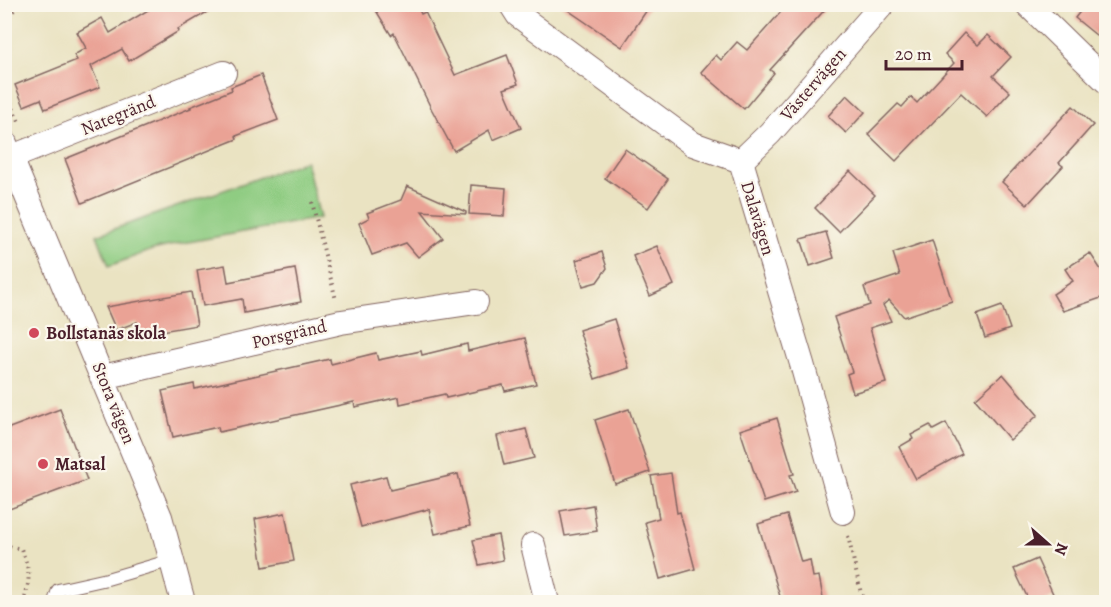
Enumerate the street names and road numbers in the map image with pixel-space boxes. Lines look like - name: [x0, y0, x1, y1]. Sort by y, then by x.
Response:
- street label: Västervägen: [774, 42, 851, 126]
- street label: Nategränd: [77, 89, 159, 141]
- street label: Dalavägen: [735, 178, 781, 258]
- street label: Porsgränd: [249, 314, 329, 354]
- street label: Stora vägen: [87, 359, 141, 448]

